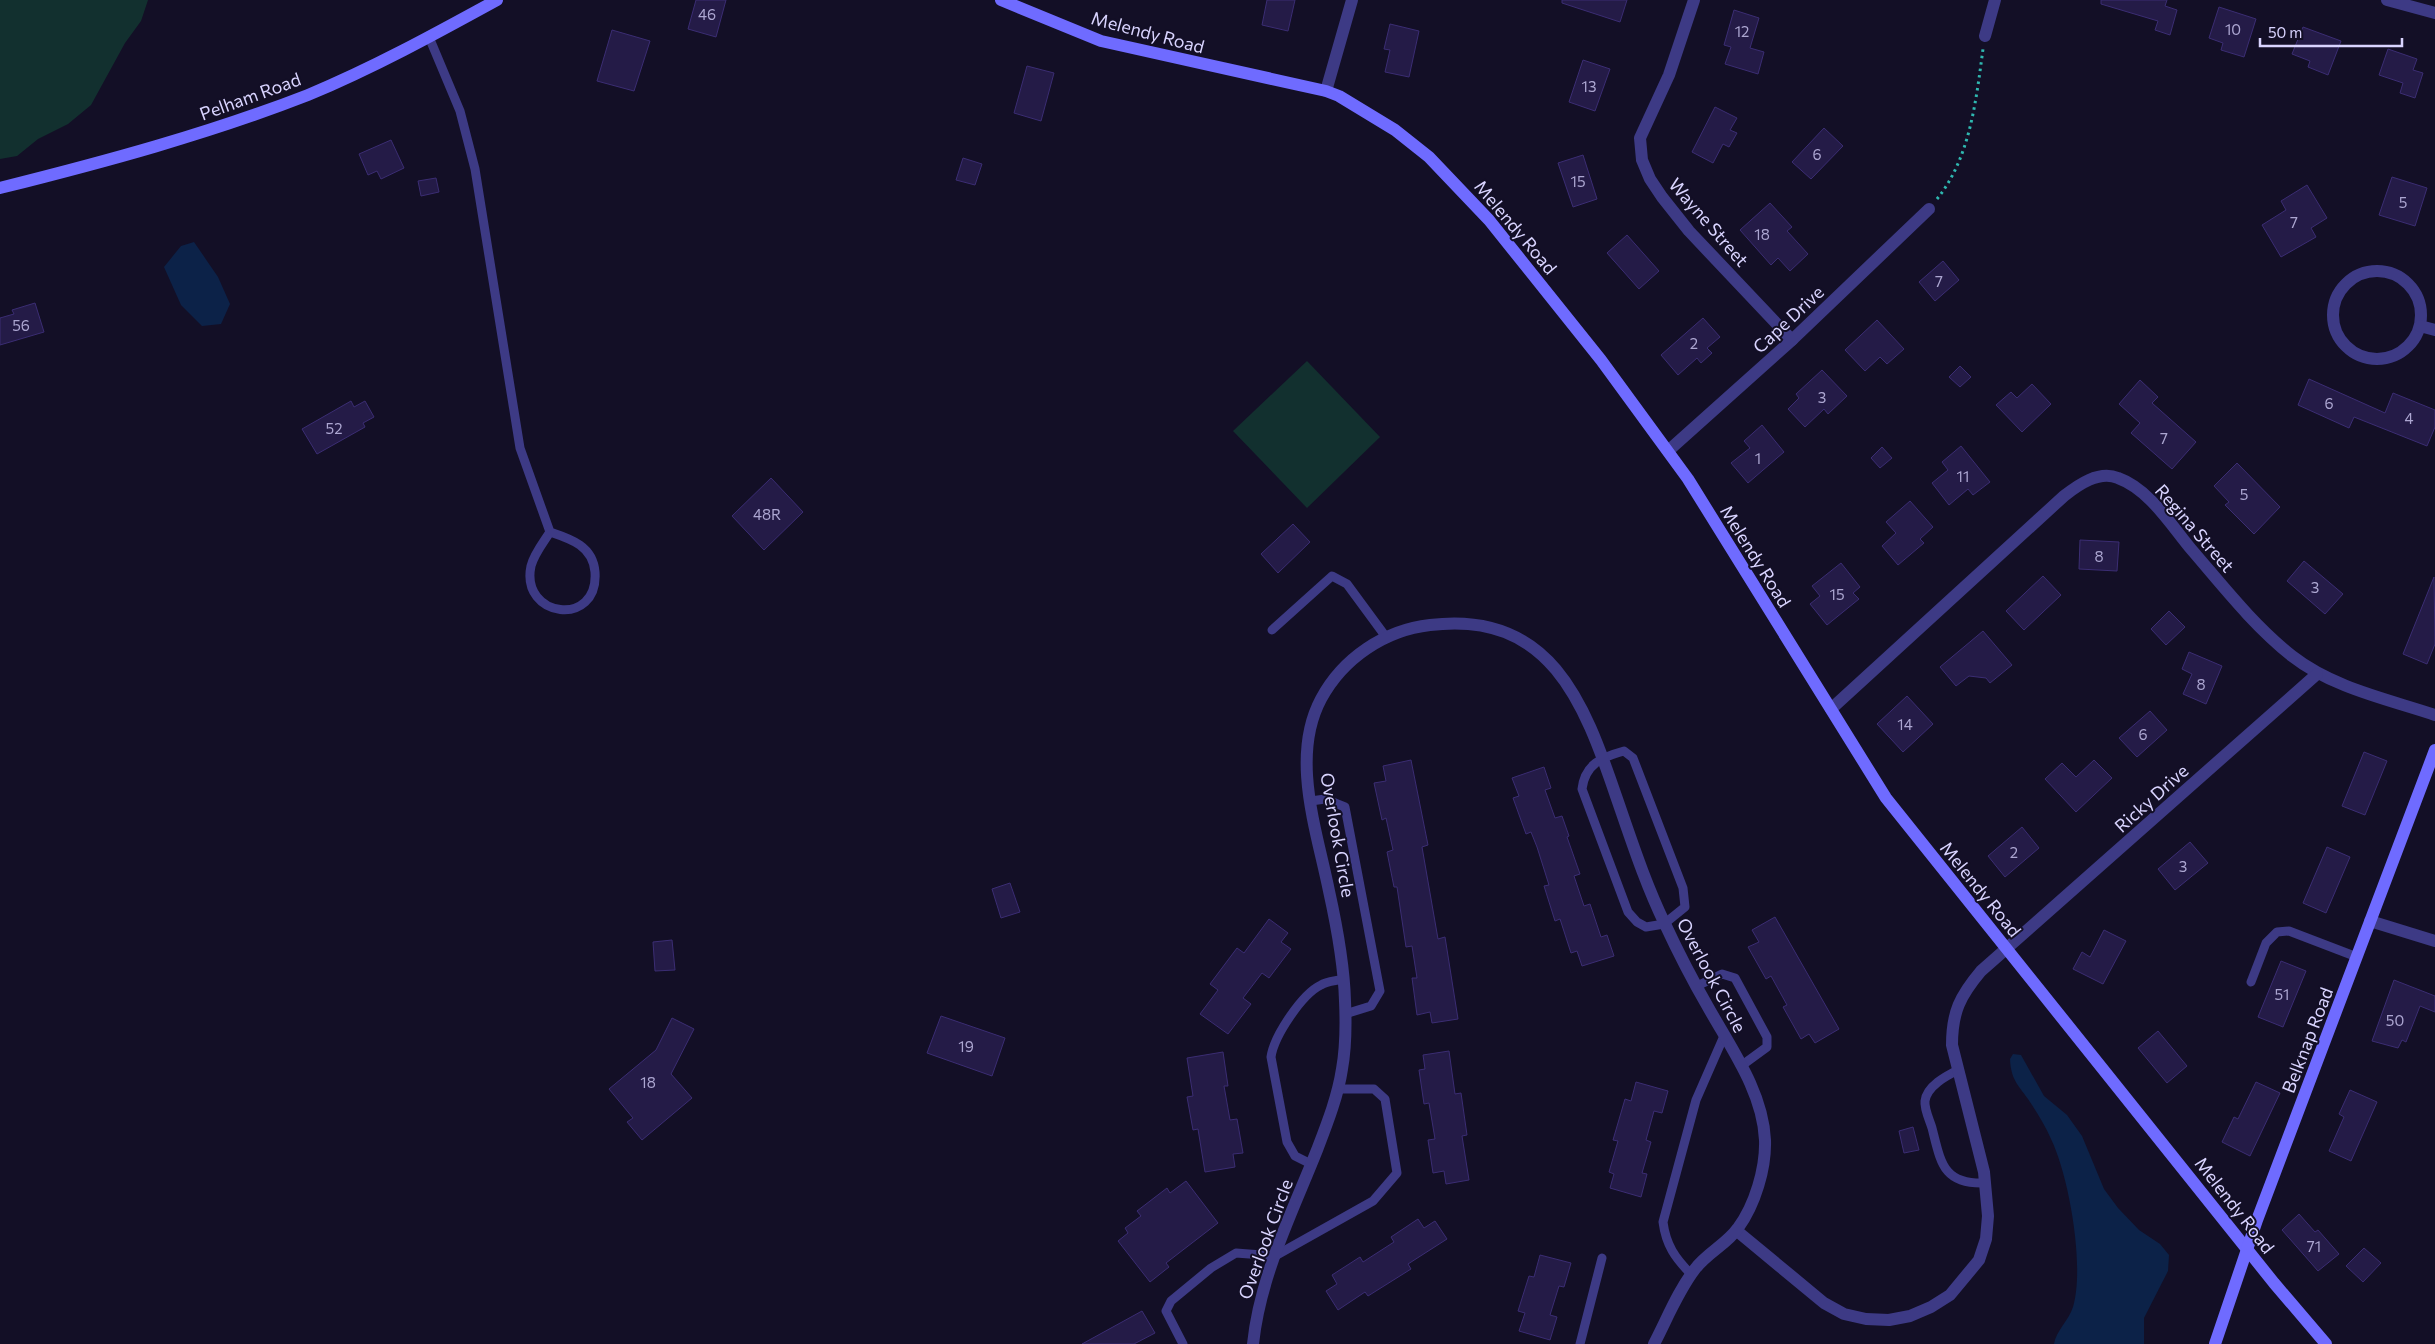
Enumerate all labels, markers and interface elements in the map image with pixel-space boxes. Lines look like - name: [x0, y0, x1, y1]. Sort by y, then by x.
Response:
- house number: 46: [698, 5, 716, 23]
- street label: Melendy Road: [1089, 6, 1207, 58]
- scale bar: [2260, 15, 2402, 47]
- house number: 10: [2225, 20, 2241, 38]
- house number: 12: [1735, 22, 1749, 40]
- text: 50 m: [2268, 23, 2302, 41]
- street label: Pelham Road: [196, 68, 304, 124]
- house number: 13: [1582, 77, 1596, 95]
- house number: 6: [1812, 145, 1822, 163]
- house number: 15: [1570, 172, 1586, 190]
- street label: Wayne Street: [1665, 173, 1753, 271]
- street label: Melendy Road: [1470, 175, 1562, 279]
- house number: 5: [2399, 193, 2407, 211]
- house number: 7: [2290, 213, 2298, 231]
- house number: 18: [1754, 225, 1770, 243]
- house number: 7: [1935, 272, 1943, 290]
- street label: Cape Drive: [1748, 281, 1828, 357]
- house number: 56: [12, 316, 30, 334]
- house number: 2: [1690, 334, 1698, 352]
- house number: 3: [1818, 388, 1826, 406]
- house number: 6: [2324, 394, 2334, 412]
- house number: 4: [2405, 409, 2414, 427]
- house number: 52: [326, 419, 342, 437]
- house number: 7: [2160, 429, 2168, 447]
- house number: 1: [1755, 449, 1761, 467]
- house number: 11: [1957, 467, 1969, 485]
- street label: Regina Street: [2151, 479, 2239, 577]
- house number: 5: [2240, 485, 2248, 503]
- street label: Melendy Road: [1716, 501, 1796, 611]
- house number: 48R: [753, 505, 781, 523]
- house number: 8: [2094, 547, 2104, 565]
- house number: 3: [2311, 578, 2319, 596]
- house number: 15: [1829, 585, 1845, 603]
- house number: 8: [2196, 675, 2206, 693]
- house number: 14: [1897, 715, 1913, 733]
- house number: 6: [2138, 725, 2148, 743]
- street label: Ricky Drive: [2110, 759, 2192, 837]
- street label: Overlook Circle: [1316, 771, 1360, 899]
- street label: Melendy Road: [1936, 837, 2026, 941]
- house number: 2: [2010, 843, 2018, 861]
- house number: 3: [2179, 857, 2187, 875]
- street label: Overlook Circle: [1673, 914, 1751, 1036]
- street label: Belknap Road: [2277, 984, 2337, 1096]
- house number: 51: [2274, 985, 2290, 1003]
- house number: 50: [2386, 1011, 2404, 1029]
- house number: 19: [958, 1037, 974, 1055]
- house number: 18: [640, 1073, 656, 1091]
- street label: Melendy Road: [2191, 1152, 2279, 1258]
- street label: Overlook Circle: [1233, 1176, 1297, 1302]
- house number: 71: [2307, 1237, 2321, 1255]

